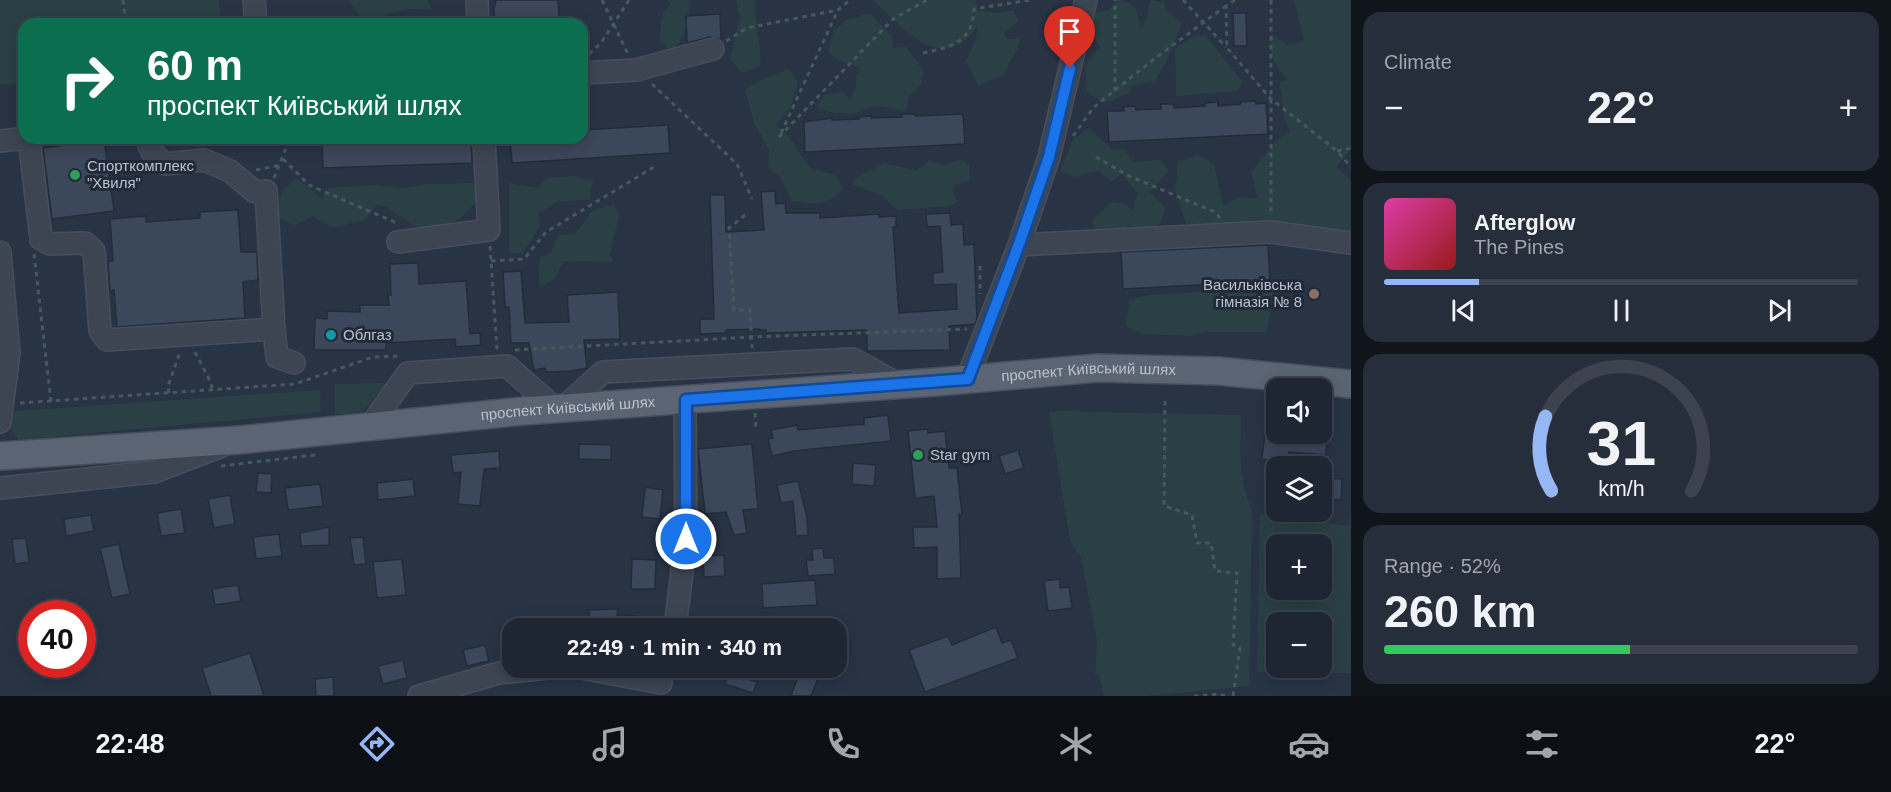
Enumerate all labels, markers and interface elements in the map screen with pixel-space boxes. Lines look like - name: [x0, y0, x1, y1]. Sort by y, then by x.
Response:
- pin: [1044, 6, 1095, 68]
- icon: arrive: [1053, 15, 1086, 48]
- icon: right: [48, 42, 126, 120]
- text: 60 m: [147, 42, 243, 89]
- text: Climate: [1384, 51, 1452, 73]
- text: 22°: [1587, 82, 1655, 133]
- text: −: [1384, 89, 1403, 126]
- text: +: [1839, 89, 1858, 126]
- text: проспект Київський шлях: [147, 91, 462, 121]
- place label: Спорткомплекс "Хвиля": [87, 157, 195, 191]
- marker: Спорткомплекс "Хвиля": [68, 168, 82, 182]
- text: Afterglow: [1474, 210, 1575, 235]
- text: The Pines: [1474, 236, 1564, 258]
- place label: Васильківська гімназія № 8: [1203, 276, 1303, 310]
- marker: Васильківська гімназія № 8: [1307, 287, 1321, 301]
- icon: previous: [1447, 294, 1480, 327]
- icon: pause: [1605, 294, 1638, 327]
- icon: next: [1763, 294, 1796, 327]
- place label: Облгаз: [343, 326, 392, 343]
- marker: Облгаз: [324, 328, 338, 342]
- street label: проспект Київський шлях: [1000, 359, 1177, 384]
- map controls: [1266, 378, 1332, 678]
- button: sound: [1266, 378, 1332, 444]
- street label: проспект Київський шлях: [480, 393, 656, 423]
- text: 31: [1586, 409, 1656, 478]
- place label: Star gym: [930, 446, 990, 463]
- marker: Star gym: [911, 448, 925, 462]
- button: layers: [1266, 456, 1332, 522]
- text: km/h: [1598, 477, 1644, 501]
- position arrow: [654, 507, 718, 571]
- button: +: [1266, 534, 1332, 600]
- text: Range · 52%: [1384, 555, 1501, 577]
- text: 260 km: [1384, 586, 1537, 637]
- speed limit sign: 40: [18, 600, 96, 678]
- button: −: [1266, 612, 1332, 678]
- text: 22:49 · 1 min · 340 m: [567, 635, 782, 660]
- icon: directions: [356, 723, 398, 765]
- icon: music: [589, 723, 631, 765]
- icon: phone: [822, 723, 864, 765]
- icon: climate: [1055, 723, 1097, 765]
- icon: car: [1288, 723, 1330, 765]
- icon: filters: [1521, 723, 1563, 765]
- text: 22:48: [96, 729, 165, 759]
- text: 22°: [1755, 729, 1795, 759]

